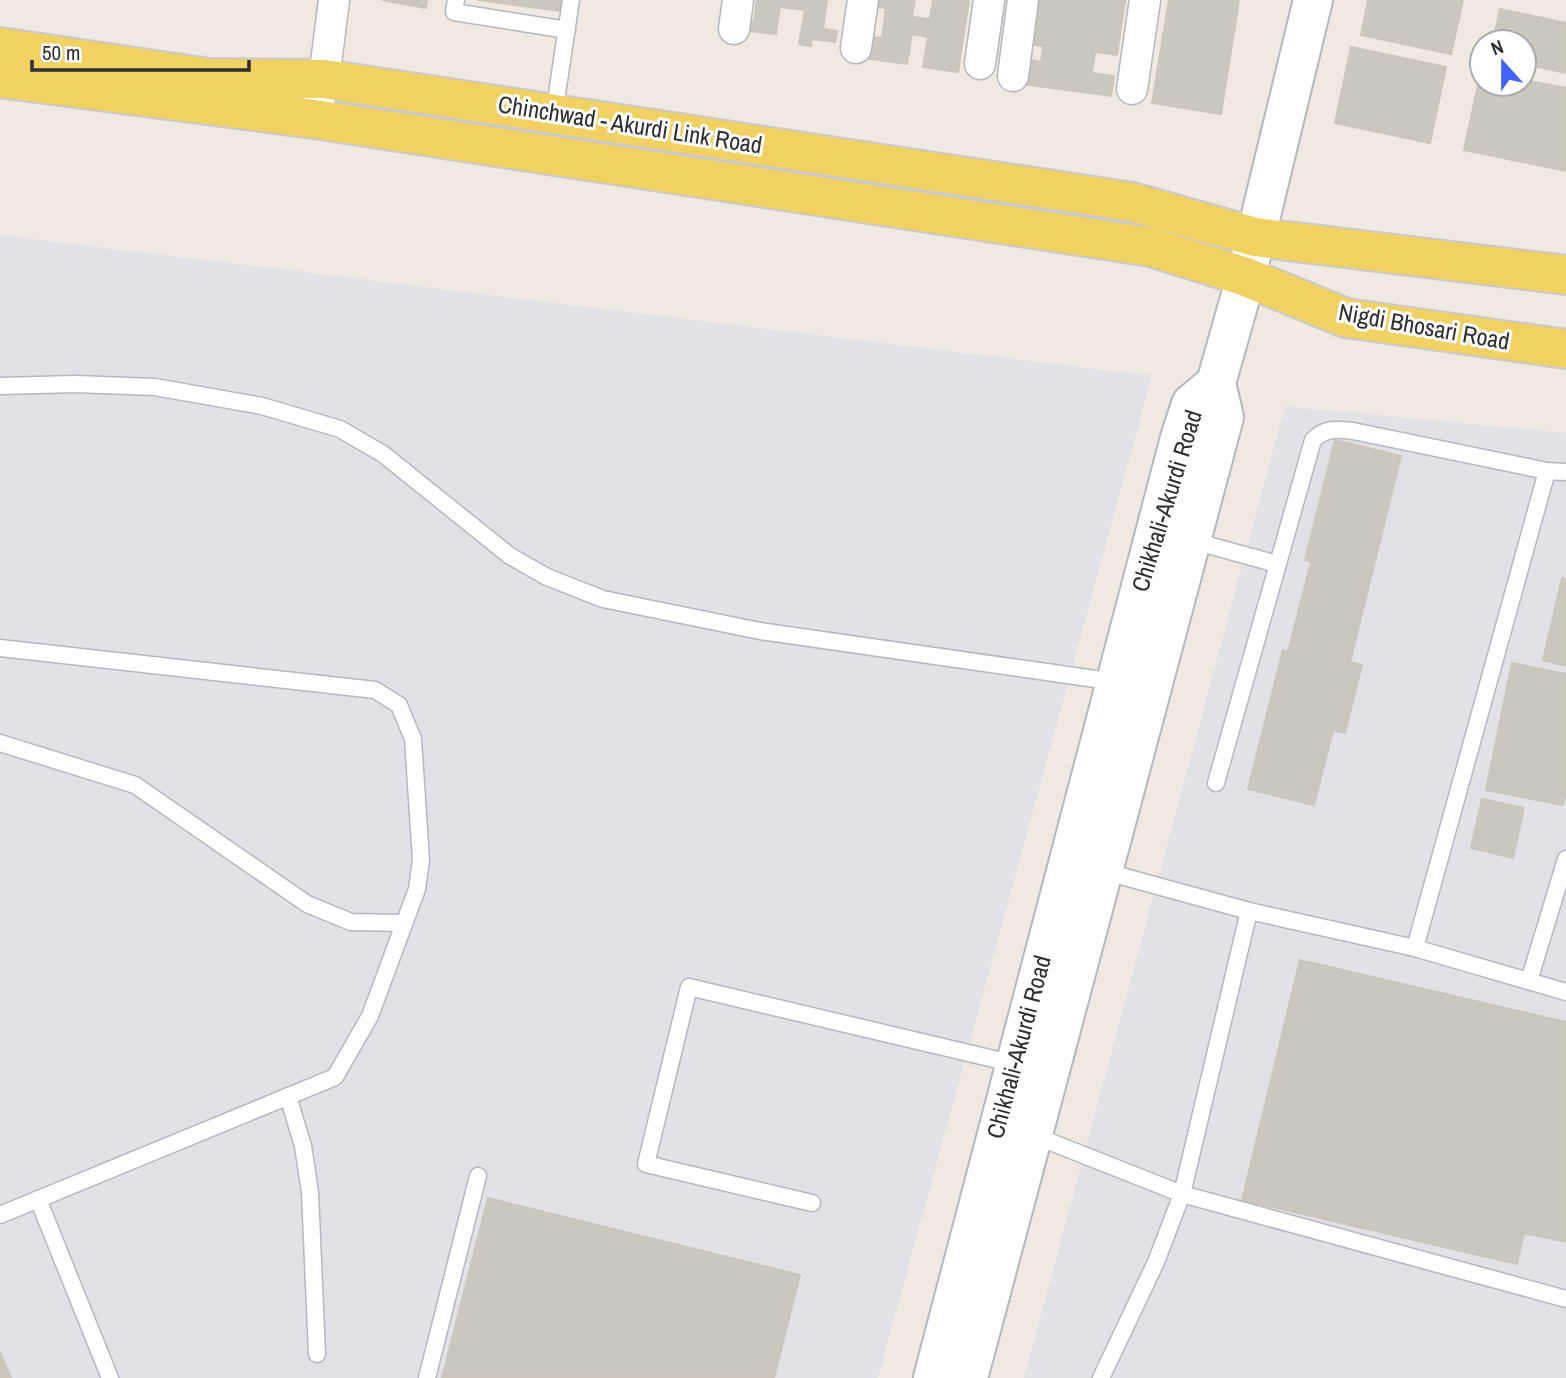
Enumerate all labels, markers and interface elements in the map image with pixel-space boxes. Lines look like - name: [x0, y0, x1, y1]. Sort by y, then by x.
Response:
- scale bar: [32, 28, 248, 72]
- north arrow: [1468, 28, 1538, 98]
- text: N: [1487, 33, 1507, 61]
- text: 50 m: [42, 38, 80, 67]
- street label: Chinchwad - Akurdi Link Road: [496, 87, 764, 161]
- street label: Nigdi Bhosari Road: [1336, 295, 1512, 357]
- street label: Chikhali-Akurdi Road: [1123, 406, 1209, 595]
- street label: Chikhali-Akurdi Road: [978, 952, 1058, 1142]

